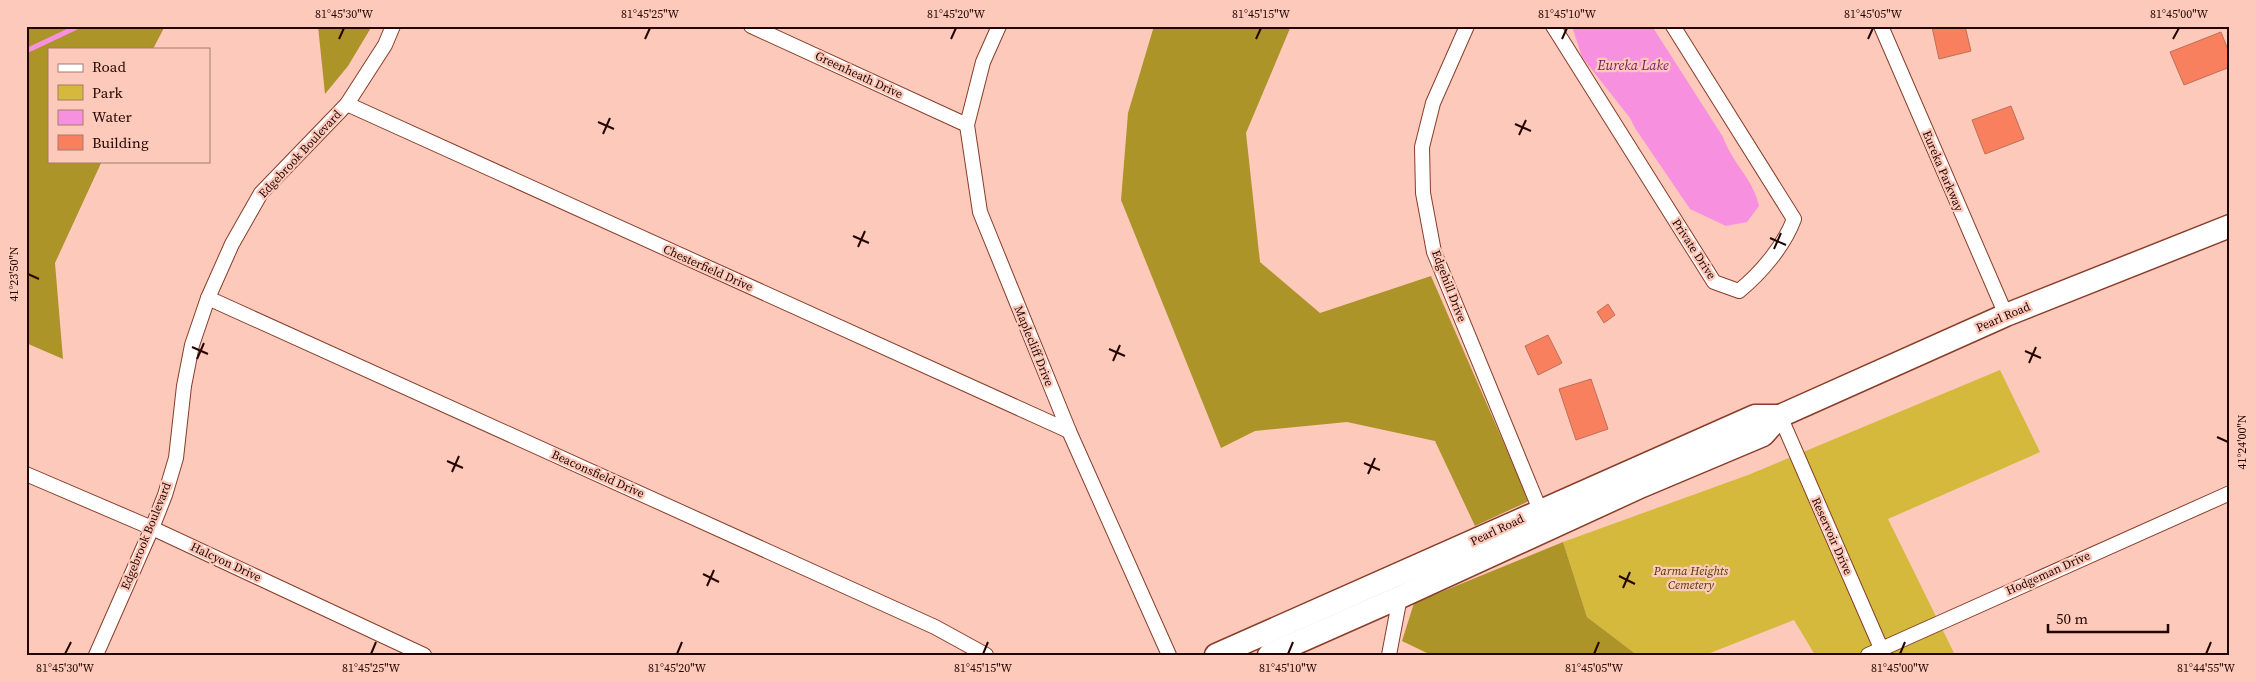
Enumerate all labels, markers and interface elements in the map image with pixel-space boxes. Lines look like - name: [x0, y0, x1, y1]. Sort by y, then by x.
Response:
- text: 81°45'30"W: [315, 6, 373, 22]
- text: 81°45'25"W: [621, 6, 679, 22]
- text: 81°45'20"W: [927, 6, 985, 22]
- text: 81°45'15"W: [1232, 6, 1290, 22]
- text: 81°45'10"W: [1538, 6, 1596, 22]
- text: 81°45'05"W: [1844, 6, 1902, 22]
- text: 81°45'00"W: [2150, 6, 2208, 22]
- legend: [48, 48, 210, 162]
- street label: Greenheath Drive: [813, 48, 905, 102]
- water label: Eureka Lake: [1596, 55, 1669, 75]
- text: Road: [92, 56, 126, 77]
- text: Park: [92, 82, 124, 103]
- text: Water: [92, 106, 133, 127]
- street label: Edgebrook Boulevard: [255, 107, 345, 201]
- street label: Eureka Parkway: [1919, 128, 1968, 215]
- text: Building: [92, 132, 149, 153]
- street label: Private Drive: [1668, 216, 1720, 282]
- street label: Chesterfield Drive: [661, 241, 755, 295]
- text: 41°23'50"N: [6, 246, 22, 302]
- street label: Edgehill Drive: [1428, 248, 1470, 324]
- street label: Pearl Road: [1973, 298, 2033, 336]
- street label: Maplecliff Drive: [1011, 303, 1057, 389]
- text: 41°24'00"N: [2234, 414, 2250, 470]
- street label: Beaconsfield Drive: [549, 446, 647, 502]
- street label: Edgebrook Boulevard: [117, 480, 175, 592]
- street label: Reservoir Drive: [1808, 495, 1856, 577]
- street label: Pearl Road: [1468, 511, 1527, 549]
- street label: Halcyon Drive: [188, 539, 264, 585]
- street label: Hodgeman Drive: [2003, 547, 2093, 599]
- park label: Parma Heights Cemetery: [1653, 563, 1729, 593]
- scale bar: [2048, 601, 2168, 633]
- text: 50 m: [2056, 608, 2088, 629]
- text: 81°45'30"W: [36, 660, 94, 676]
- text: 81°45'25"W: [342, 660, 400, 676]
- text: 81°45'20"W: [648, 660, 706, 676]
- text: 81°45'15"W: [954, 660, 1012, 676]
- text: 81°45'10"W: [1259, 660, 1317, 676]
- text: 81°45'05"W: [1565, 660, 1623, 676]
- text: 81°45'00"W: [1871, 660, 1929, 676]
- text: 81°44'55"W: [2177, 660, 2235, 676]

